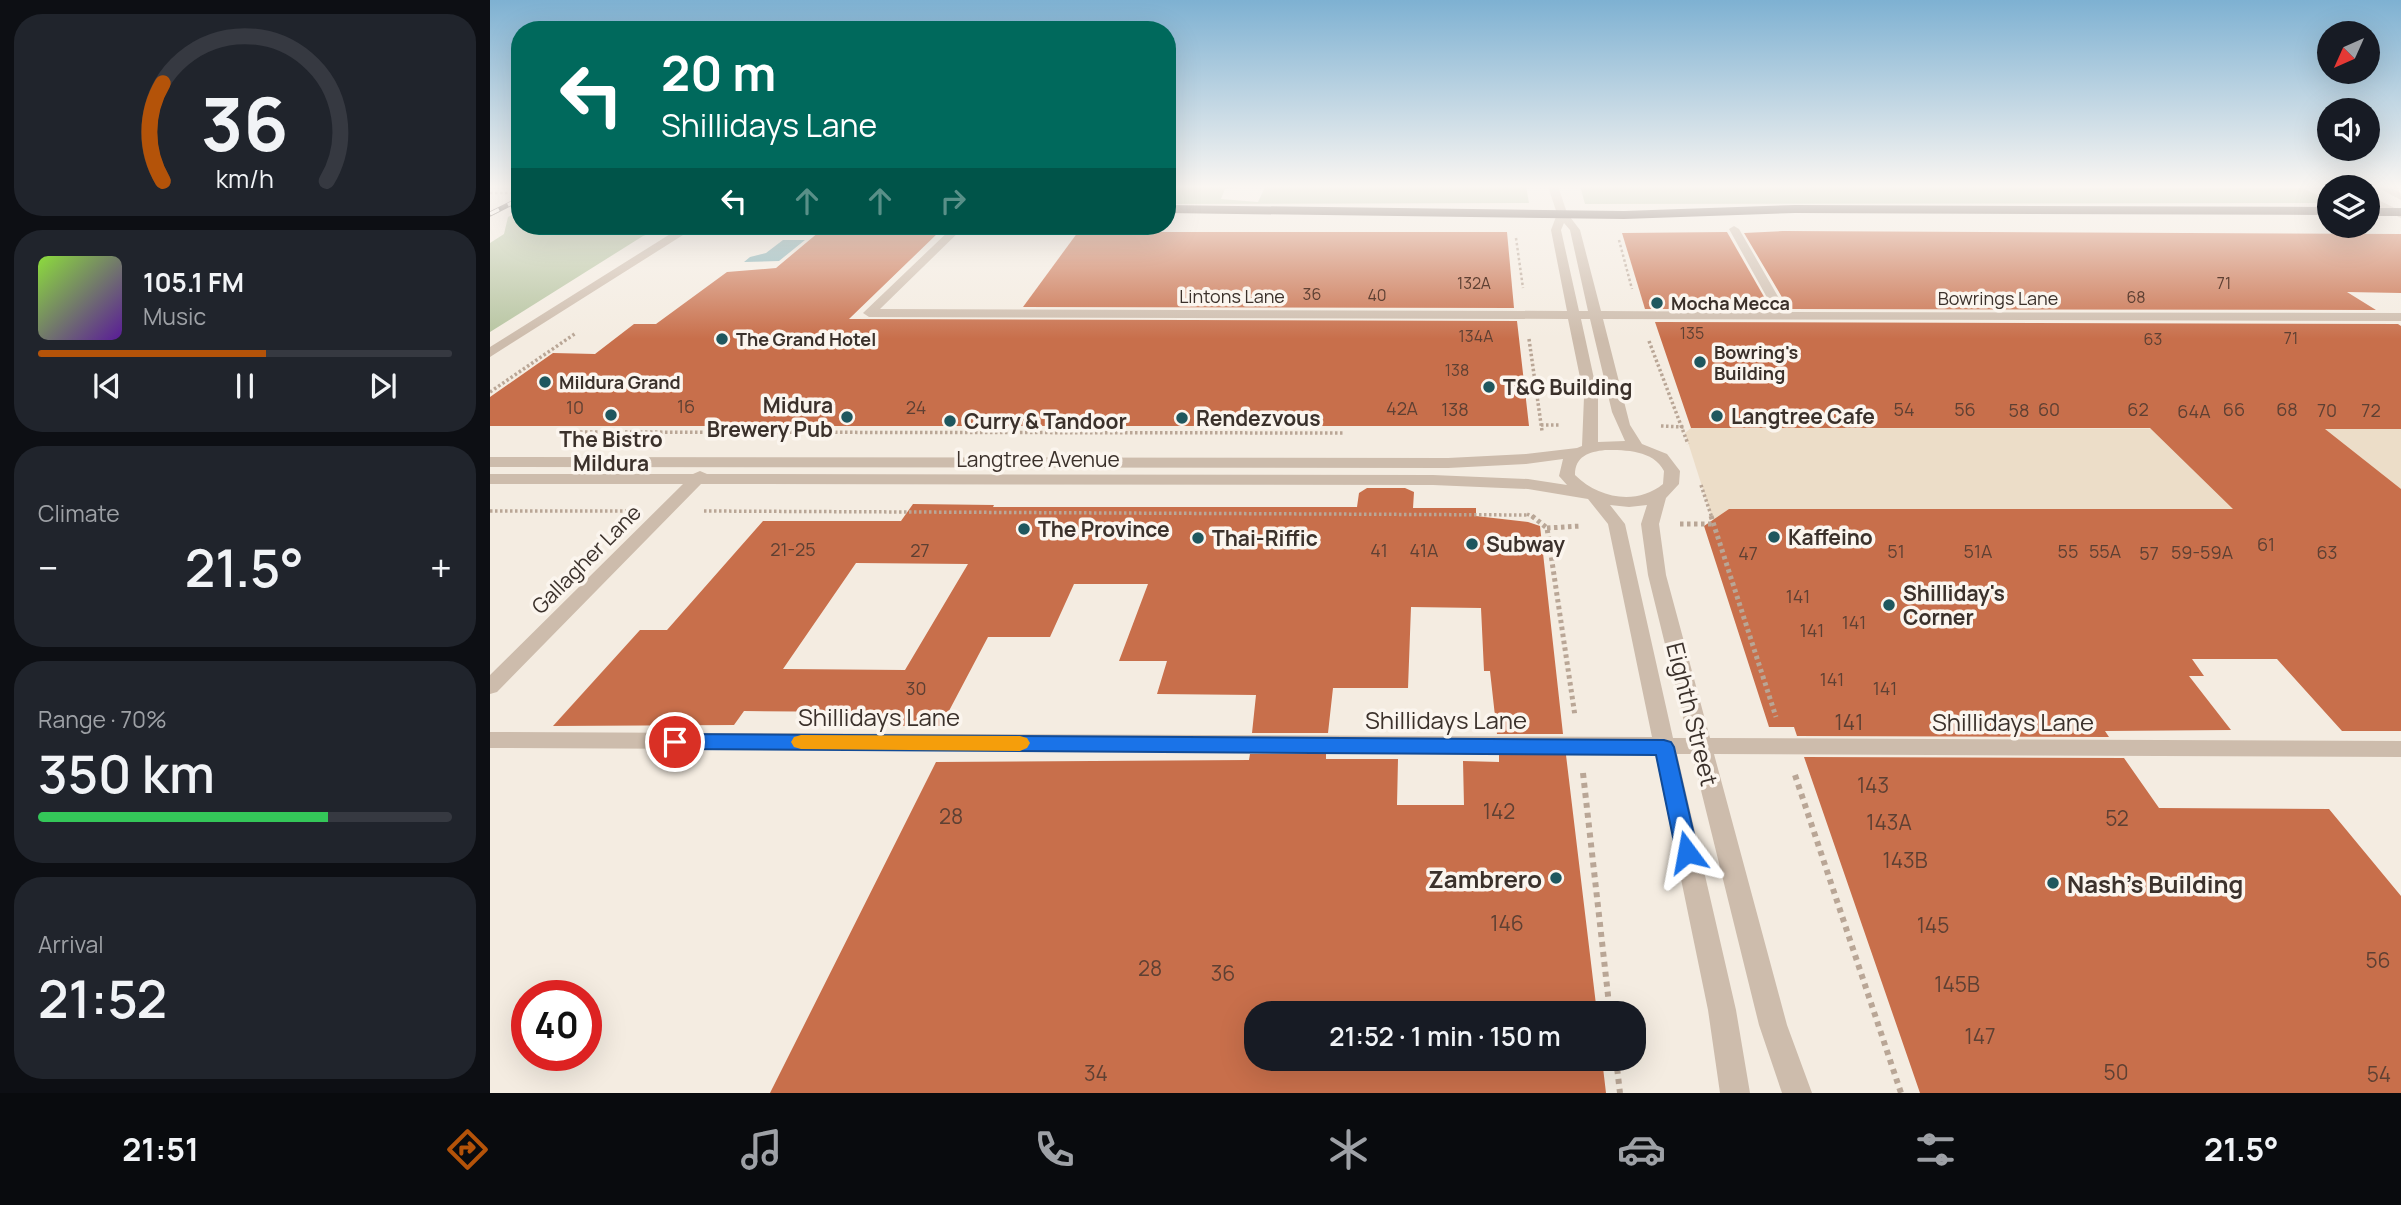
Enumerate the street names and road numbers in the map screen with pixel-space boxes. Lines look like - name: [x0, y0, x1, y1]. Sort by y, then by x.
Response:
- street label: Lintons Lane: [1179, 284, 1285, 308]
- street label: Bowrings Lane: [1938, 286, 2058, 310]
- street label: Langtree Avenue: [956, 445, 1120, 473]
- street label: Gallagher Lane: [525, 498, 647, 620]
- street label: Eighth Street: [1659, 639, 1727, 789]
- street label: Shillidays Lane: [798, 700, 960, 733]
- street label: Shillidays Lane: [1365, 703, 1527, 736]
- street label: Shillidays Lane: [1932, 705, 2094, 738]

